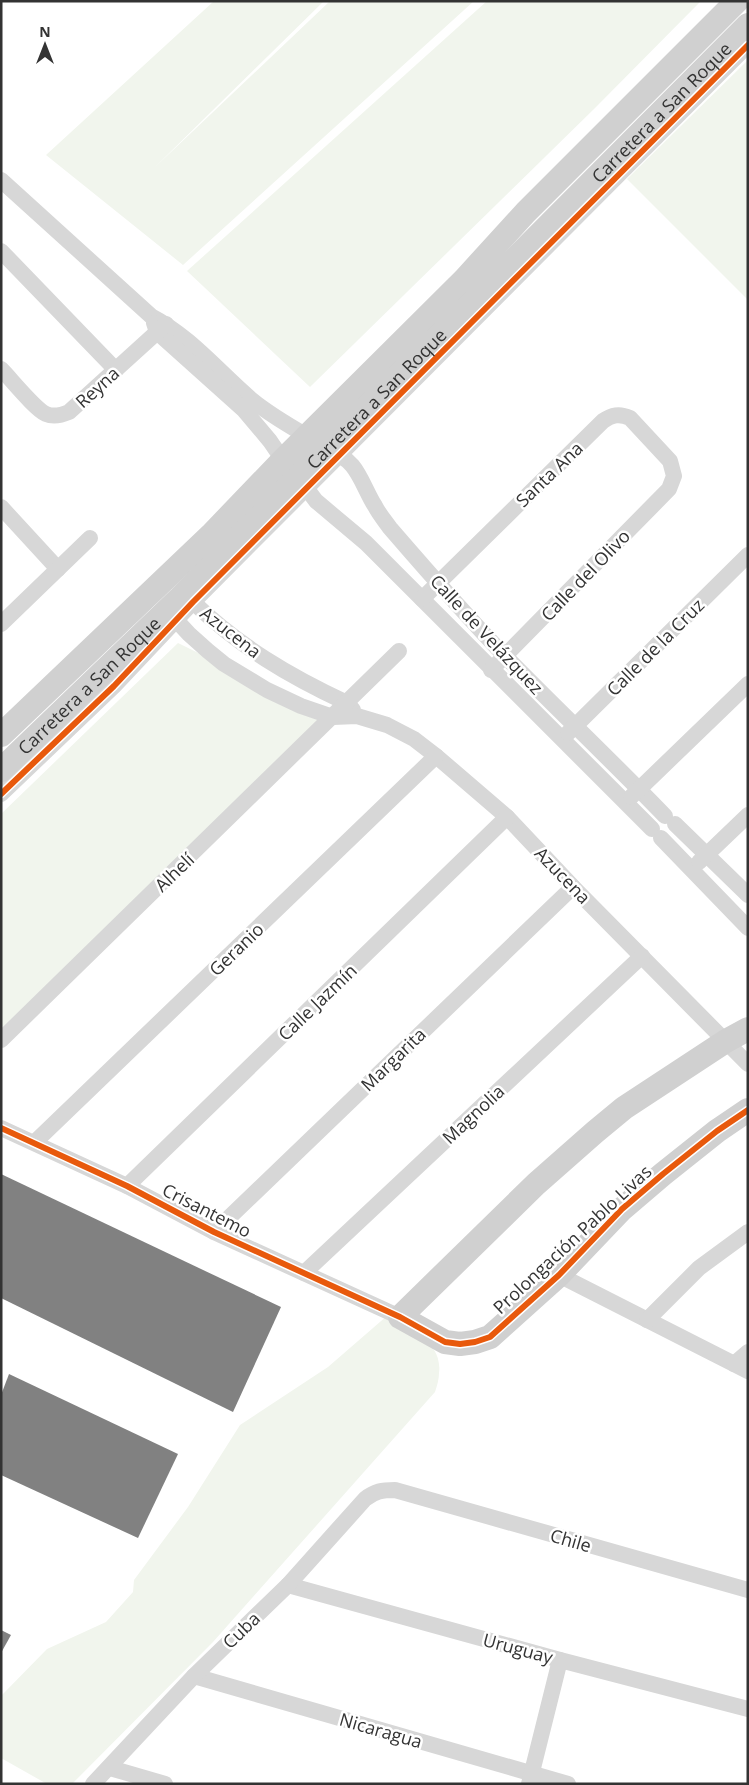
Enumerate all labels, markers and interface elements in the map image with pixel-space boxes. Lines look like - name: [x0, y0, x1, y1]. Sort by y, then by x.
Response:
- north arrow: [20, 20, 70, 70]
- text: N: [39, 22, 51, 41]
- street label: Carretera a San Roque: [586, 37, 736, 188]
- street label: Carretera a San Roque: [301, 323, 451, 474]
- street label: Reyna: [70, 361, 124, 413]
- street label: Santa Ana: [510, 436, 588, 512]
- street label: Calle del Olivo: [535, 524, 635, 626]
- street label: Calle de Velázquez: [425, 569, 549, 699]
- street label: Calle de la Cruz: [601, 593, 709, 701]
- street label: Azucena: [196, 601, 266, 663]
- street label: Carretera a San Roque: [12, 611, 166, 760]
- street label: Azucena: [530, 841, 596, 909]
- street label: Alhelí: [149, 847, 199, 897]
- street label: Geranio: [204, 917, 268, 981]
- street label: Calle Jazmín: [272, 958, 362, 1046]
- street label: Margarita: [355, 1022, 431, 1096]
- street label: Magnolia: [437, 1079, 509, 1149]
- street label: Prolongación Pablo Livas: [488, 1159, 656, 1319]
- street label: Crisantemo: [158, 1177, 256, 1243]
- street label: Chile: [548, 1523, 594, 1557]
- street label: Cuba: [217, 1606, 265, 1654]
- street label: Uruguay: [480, 1627, 557, 1669]
- street label: Nicaragua: [337, 1707, 425, 1753]

